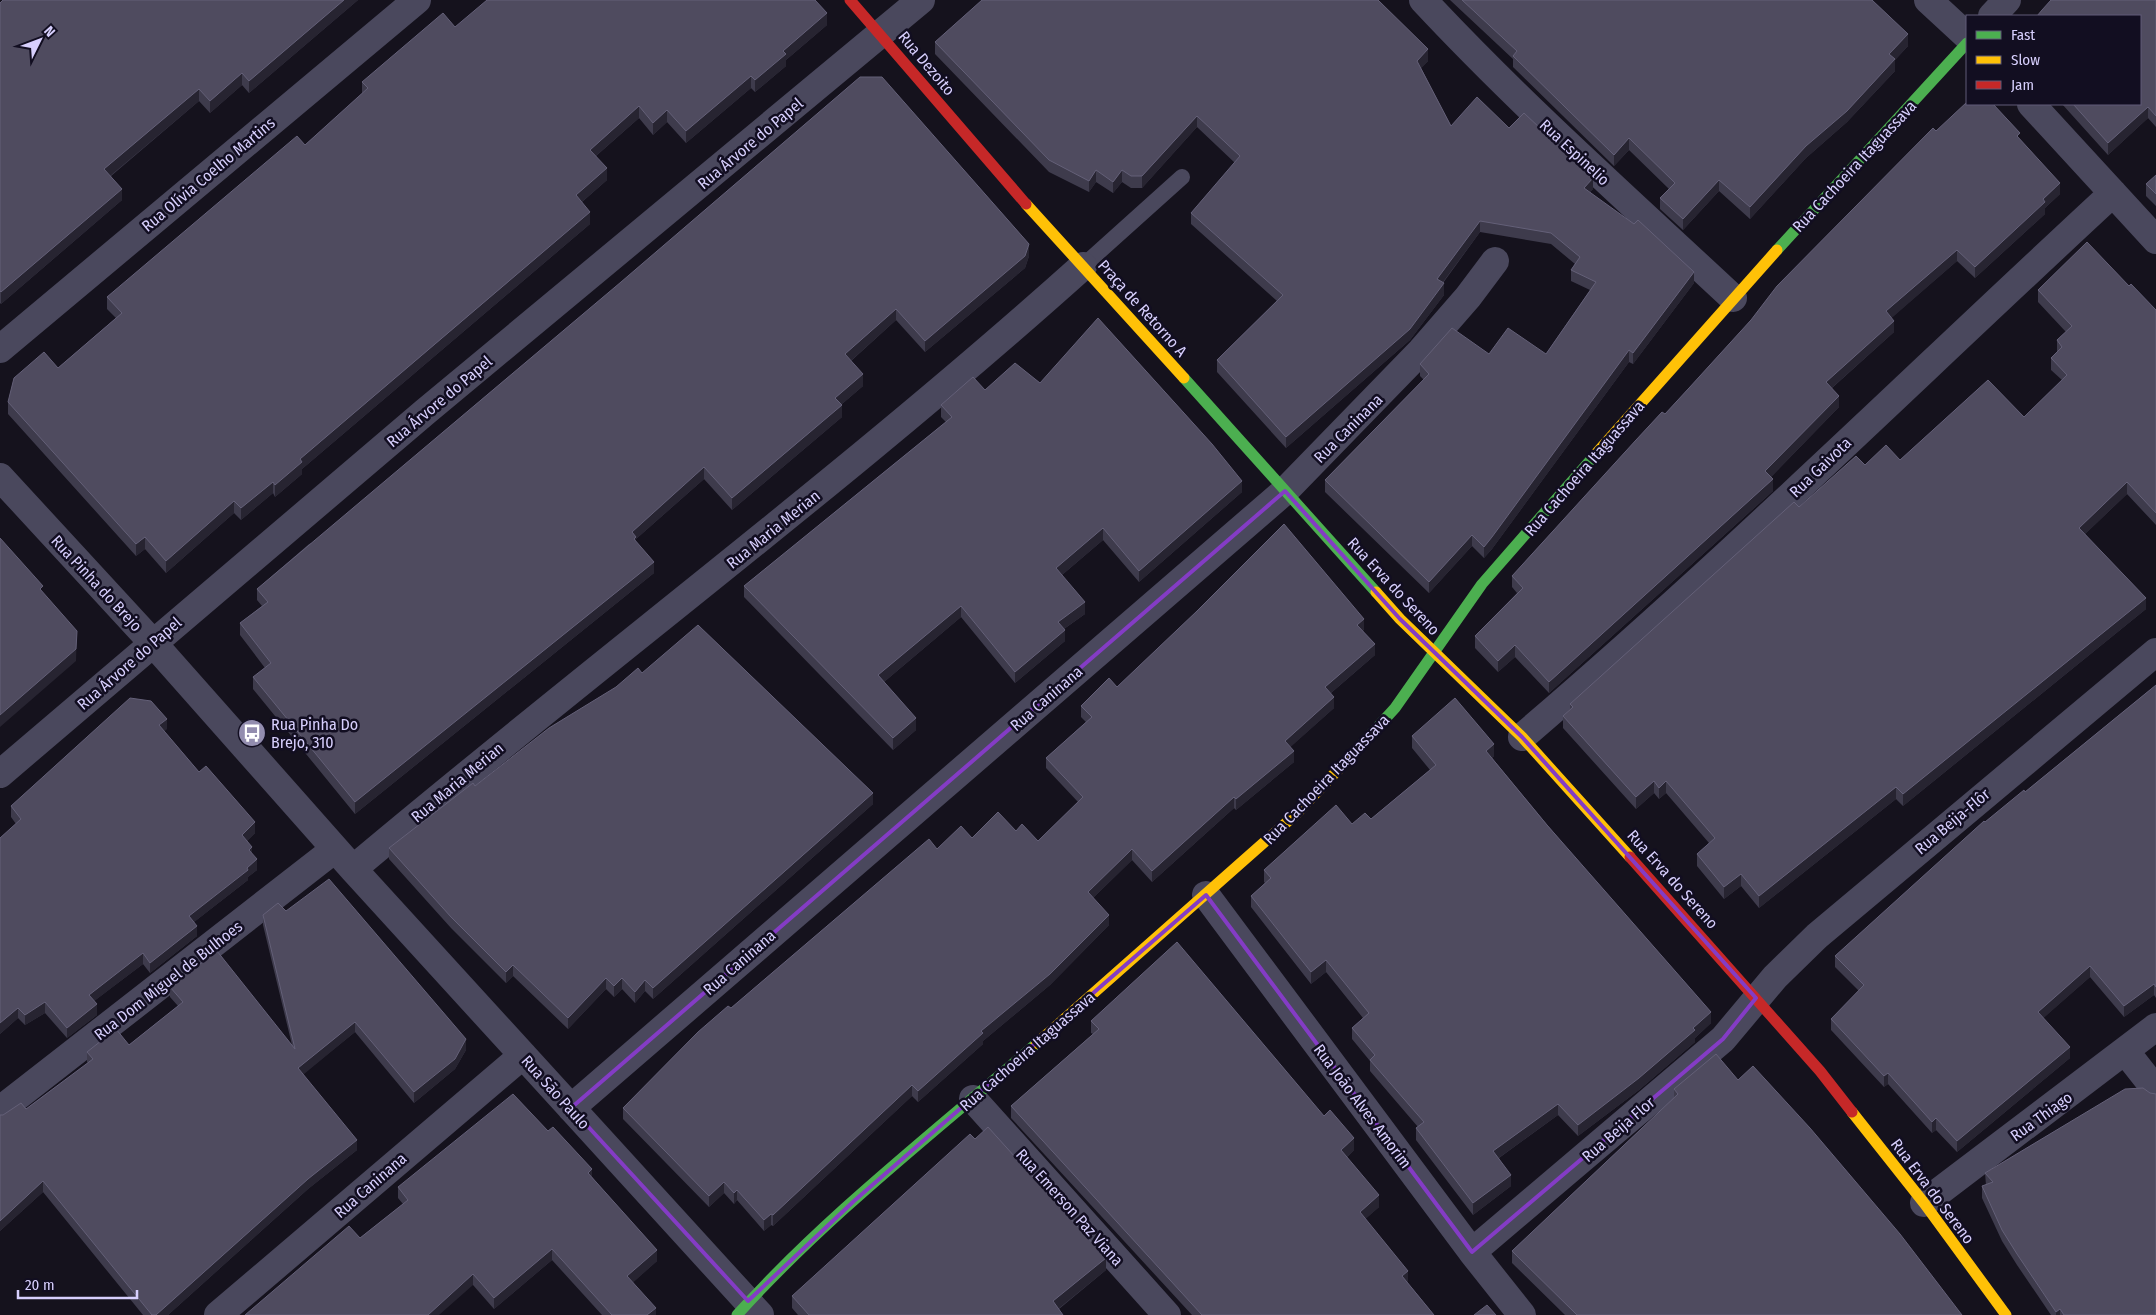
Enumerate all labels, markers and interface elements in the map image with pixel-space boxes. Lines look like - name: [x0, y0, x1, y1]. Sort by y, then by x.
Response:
- north arrow: [15, 15, 65, 65]
- legend: [1966, 15, 2141, 105]
- text: N: [40, 23, 58, 40]
- text: Fast: [2011, 26, 2035, 44]
- street label: Rua Dezoito: [894, 27, 959, 99]
- text: Slow: [2011, 51, 2040, 69]
- text: Jam: [2011, 76, 2034, 94]
- street label: Rua Árvore do Papel: [694, 94, 807, 193]
- street label: Rua Cachoeira Itaguassava: [1788, 96, 1920, 236]
- street label: Rua Olívia Coelho Martins: [138, 113, 279, 236]
- street label: Rua Espinelio: [1536, 115, 1614, 189]
- street label: Praça de Retorno A: [1094, 256, 1192, 361]
- street label: Rua Árvore do Papel: [383, 352, 496, 451]
- street label: Rua Caninana: [1310, 390, 1387, 467]
- street label: Rua Cachoeira Itaguassava: [1520, 397, 1648, 540]
- street label: Rua Gaivota: [1786, 433, 1855, 501]
- street label: Rua Maria Merian: [723, 486, 824, 573]
- street label: Rua Pinha do Brejo: [47, 531, 146, 635]
- street label: Rua Erva do Sereno: [1344, 534, 1444, 639]
- street label: Rua Árvore do Papel: [73, 613, 185, 714]
- street label: Rua Caninana: [1006, 662, 1086, 735]
- street label: Rua Cachoeira Itaguassava: [1259, 710, 1393, 848]
- place label: Rua Pinha Do Brejo, 310: [271, 715, 358, 752]
- bus stop icon: Rua Pinha Do Brejo, 310: [237, 718, 267, 748]
- street label: Rua Maria Merian: [407, 738, 507, 826]
- street label: Rua Beija-Flôr: [1911, 784, 1994, 858]
- street label: Rua Erva do Sereno: [1623, 826, 1722, 933]
- street label: Rua Dom Miguel de Bulhoes: [90, 917, 246, 1044]
- street label: Rua Caninana: [699, 926, 779, 999]
- street label: Rua Cachoeira Itaguassava: [956, 987, 1099, 1115]
- street label: Rua João Alves Amorim: [1310, 1041, 1415, 1172]
- street label: Rua São Paulo: [517, 1051, 594, 1133]
- street label: Rua Thiago: [2007, 1088, 2076, 1145]
- street label: Rua Beija Flor: [1578, 1092, 1659, 1166]
- street label: Rua Erva do Sereno: [1887, 1135, 1978, 1248]
- street label: Rua Emerson Paz Viana: [1012, 1145, 1127, 1270]
- street label: Rua Caninana: [330, 1149, 410, 1222]
- scale bar: [18, 1268, 136, 1300]
- text: 20 m: [25, 1276, 55, 1294]

